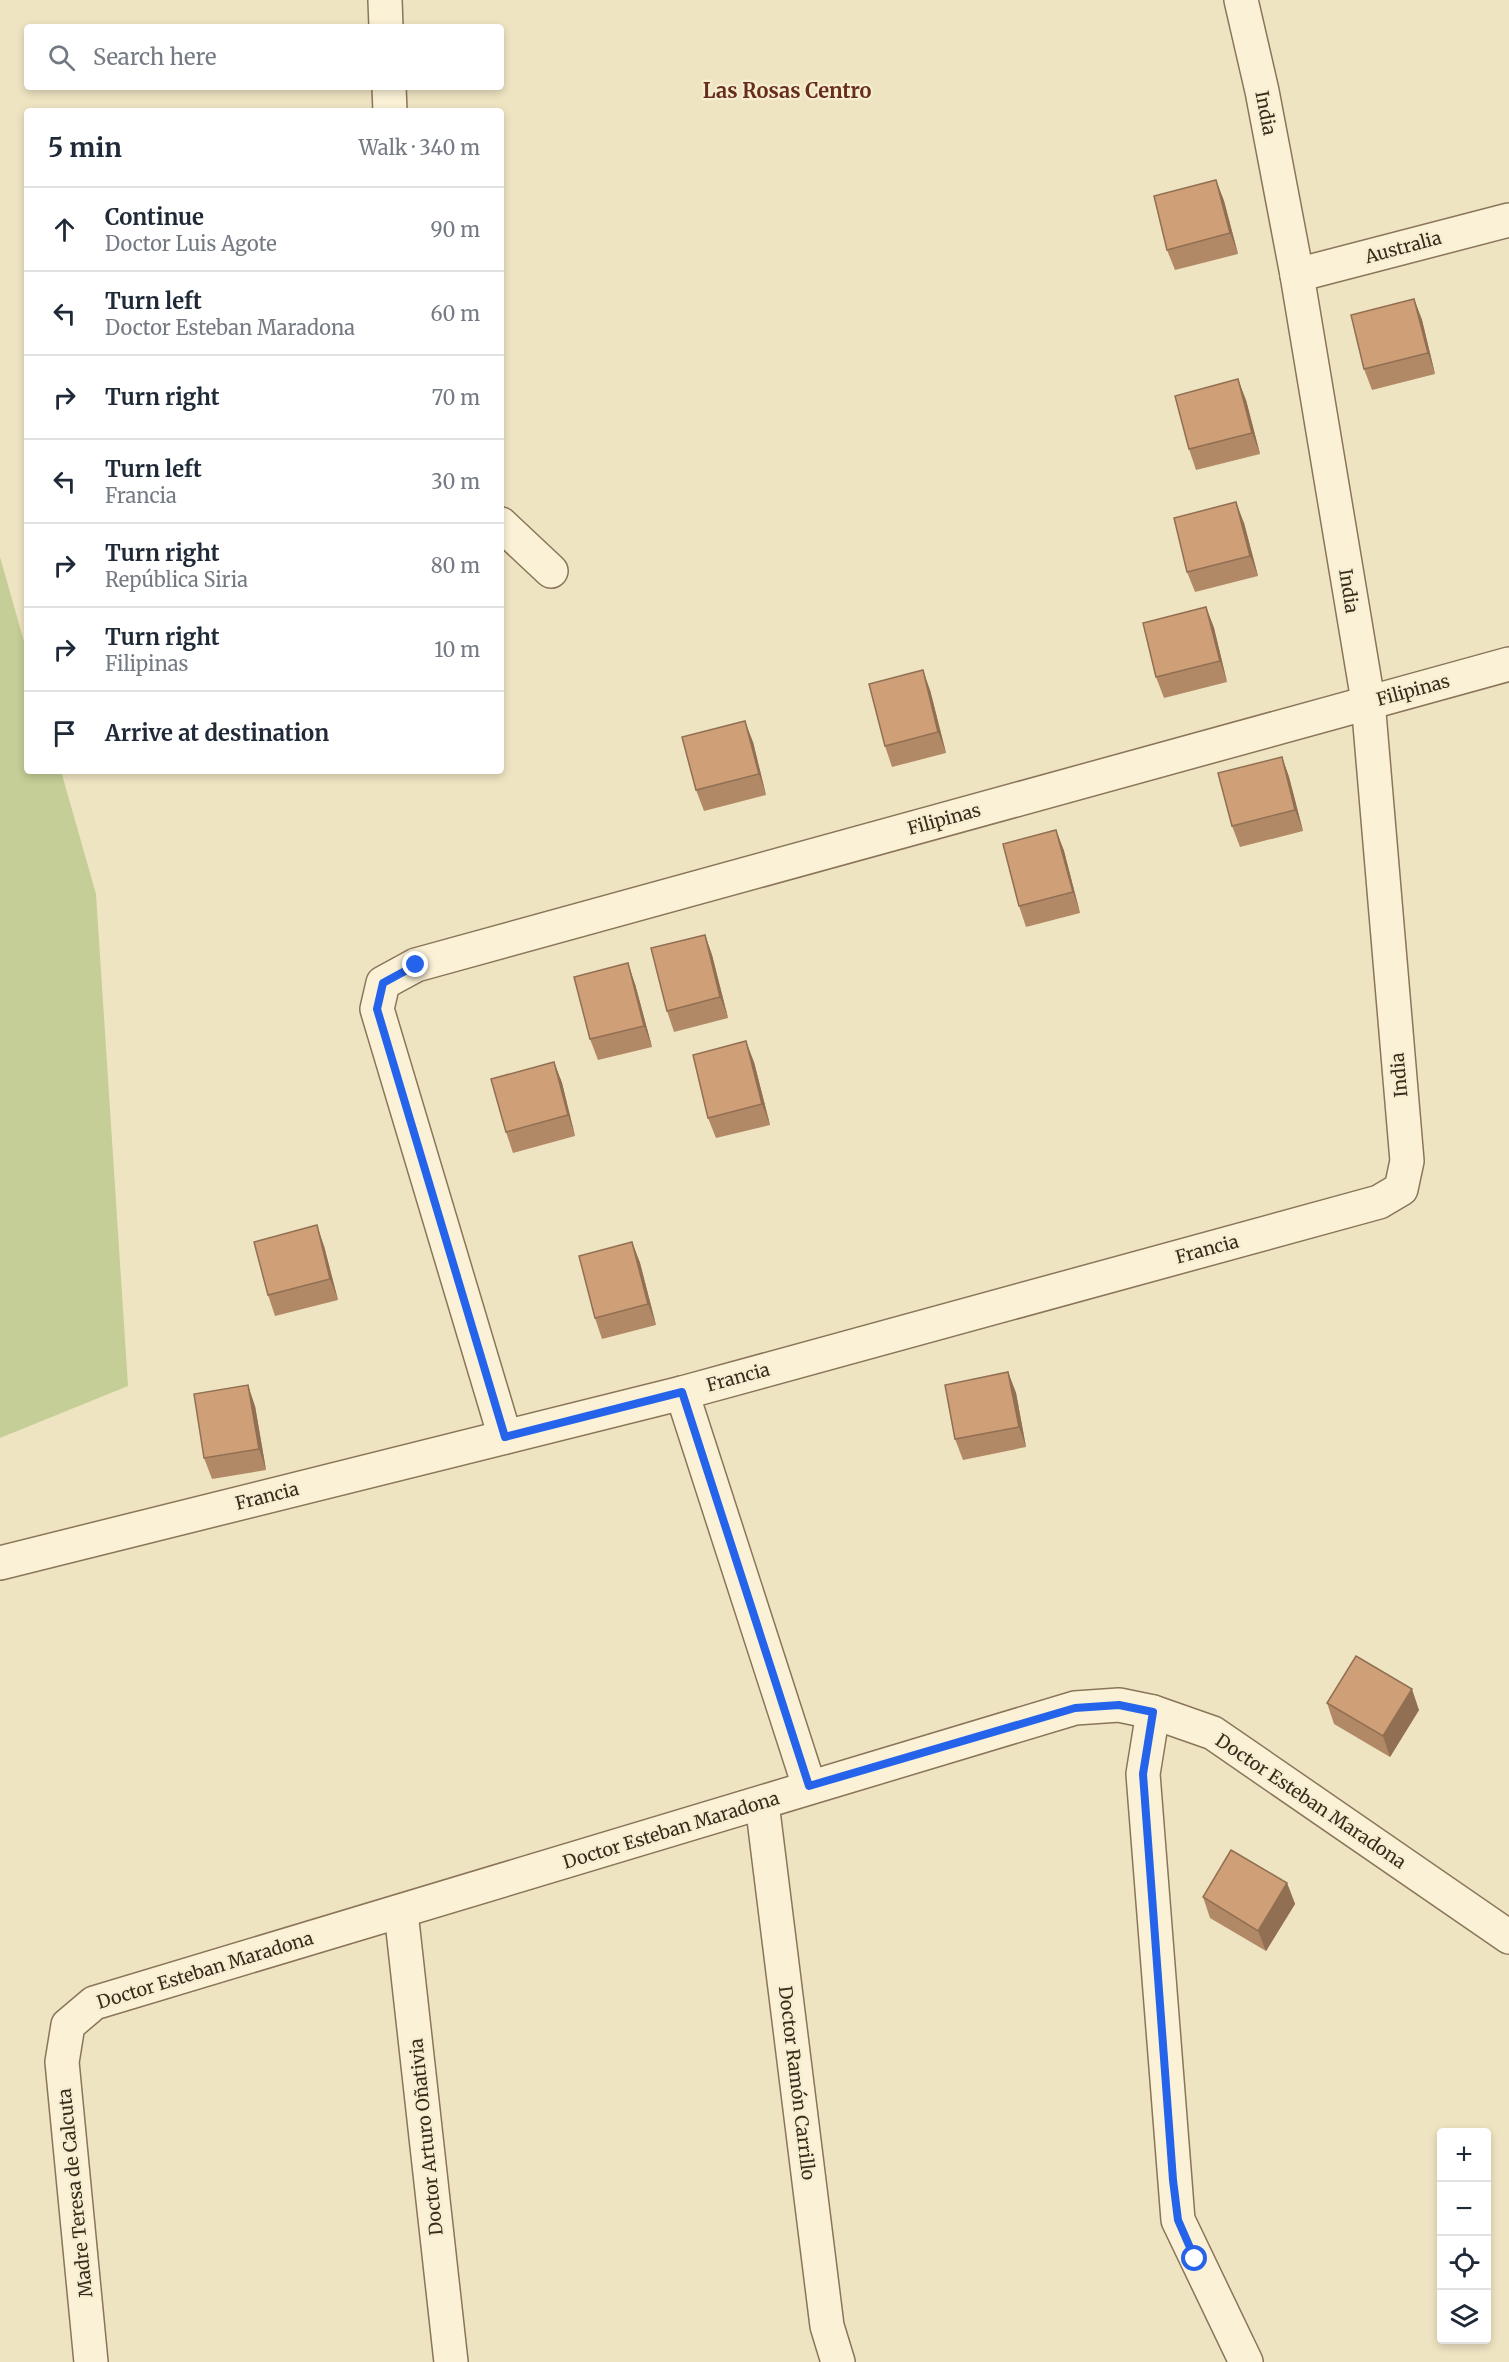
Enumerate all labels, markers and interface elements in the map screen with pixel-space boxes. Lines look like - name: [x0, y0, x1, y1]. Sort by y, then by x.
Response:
- search box: [24, 24, 504, 90]
- icon: search: [45, 41, 78, 74]
- text: Search here: [93, 43, 216, 71]
- district label: Las Rosas Centro: [703, 78, 871, 103]
- street label: India: [1250, 89, 1282, 138]
- text: 5 min: [48, 131, 122, 164]
- text: Walk · 340 m: [359, 135, 480, 160]
- text: Continue: [105, 203, 204, 231]
- icon: ahead: [48, 213, 81, 246]
- text: 90 m: [430, 217, 480, 242]
- street label: Australia: [1361, 226, 1444, 268]
- text: Doctor Luis Agote: [105, 231, 277, 256]
- text: Turn left: [105, 287, 202, 315]
- icon: left: [48, 297, 81, 330]
- text: 60 m: [430, 301, 480, 326]
- text: Doctor Esteban Maradona: [105, 315, 355, 340]
- icon: right: [48, 381, 81, 414]
- text: Turn right: [105, 383, 219, 411]
- text: 70 m: [432, 385, 480, 410]
- text: Turn left: [105, 455, 202, 483]
- icon: left: [48, 465, 81, 498]
- text: 30 m: [431, 469, 480, 494]
- text: Francia: [105, 483, 177, 508]
- text: Turn right: [105, 539, 219, 567]
- icon: right: [48, 549, 81, 582]
- text: 80 m: [431, 553, 480, 578]
- text: República Siria: [105, 567, 248, 592]
- street label: India: [1334, 567, 1364, 615]
- text: Turn right: [105, 623, 219, 651]
- icon: right: [48, 633, 81, 666]
- text: 10 m: [434, 637, 480, 662]
- text: Filipinas: [105, 651, 188, 676]
- street label: Filipinas: [1374, 669, 1452, 711]
- icon: arrive: [48, 717, 81, 750]
- text: Arrive at destination: [105, 719, 329, 747]
- street label: Filipinas: [905, 798, 983, 840]
- route end: [402, 951, 428, 977]
- street label: India: [1386, 1051, 1412, 1098]
- street label: Francia: [1173, 1229, 1241, 1268]
- street label: Francia: [704, 1357, 772, 1396]
- street label: Francia: [233, 1477, 301, 1515]
- street label: Doctor Esteban Maradona: [1211, 1729, 1411, 1874]
- street label: Doctor Esteban Maradona: [560, 1786, 782, 1874]
- street label: Doctor Esteban Maradona: [94, 1926, 316, 2014]
- street label: Doctor Ramón Carrillo: [774, 1985, 820, 2181]
- street label: Doctor Arturo Oñativia: [404, 2037, 448, 2237]
- street label: Madre Teresa de Calcuta: [53, 2087, 97, 2299]
- map controls: [1437, 2128, 1491, 2344]
- button: +: [1437, 2128, 1491, 2182]
- button: −: [1437, 2182, 1491, 2236]
- button: locate: [1437, 2236, 1491, 2290]
- route start: [1181, 2245, 1207, 2271]
- button: layers: [1437, 2290, 1491, 2344]

